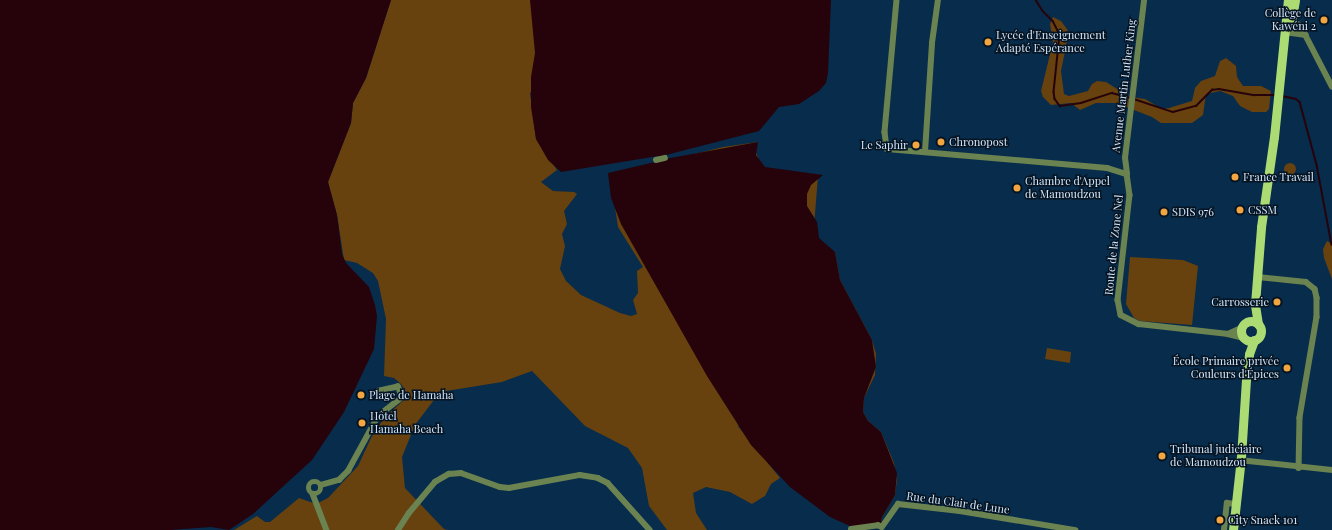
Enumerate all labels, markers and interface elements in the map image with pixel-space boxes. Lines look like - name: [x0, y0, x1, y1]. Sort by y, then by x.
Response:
- place label: Collège de Kawéni 2: [1265, 7, 1316, 33]
- marker: Collège de Kawéni 2: [1319, 15, 1329, 25]
- street label: Avenue Martin Luther King: [1109, 18, 1139, 154]
- place label: Lycée d'Enseignement Adapté Espérance: [996, 29, 1106, 55]
- marker: Lycée d'Enseignement Adapté Espérance: [983, 37, 993, 47]
- place label: Chronopost: [949, 135, 1008, 149]
- marker: Chronopost: [936, 137, 946, 147]
- place label: Le Saphir: [861, 138, 908, 152]
- marker: Le Saphir: [911, 140, 921, 150]
- place label: France Travail: [1243, 170, 1314, 184]
- marker: France Travail: [1230, 172, 1240, 182]
- place label: Chambre d'Appel de Mamoudzou: [1025, 175, 1110, 201]
- marker: Chambre d'Appel de Mamoudzou: [1012, 183, 1022, 193]
- street label: Route de la Zone Nel: [1102, 194, 1126, 296]
- place label: CSSM: [1248, 203, 1277, 217]
- place label: SDIS 976: [1172, 205, 1214, 219]
- marker: CSSM: [1235, 205, 1245, 215]
- marker: SDIS 976: [1159, 207, 1169, 217]
- place label: Carrosserie: [1211, 295, 1269, 309]
- marker: Carrosserie: [1272, 297, 1282, 307]
- place label: École Primaire privée Couleurs d'Épices: [1173, 355, 1279, 381]
- marker: École Primaire privée Couleurs d'Épices: [1282, 363, 1292, 373]
- place label: Plage de Hamaha: [369, 388, 454, 402]
- marker: Plage de Hamaha: [356, 390, 366, 400]
- place label: Hôtel Hamaha Beach: [370, 410, 443, 436]
- marker: Hôtel Hamaha Beach: [357, 418, 367, 428]
- place label: Tribunal judiciaire de Mamoudzou: [1170, 443, 1262, 469]
- marker: Tribunal judiciaire de Mamoudzou: [1157, 451, 1167, 461]
- street label: Rue du Clair de Lune: [906, 489, 1010, 517]
- place label: City Snack 101: [1228, 513, 1298, 527]
- marker: City Snack 101: [1215, 515, 1225, 525]

